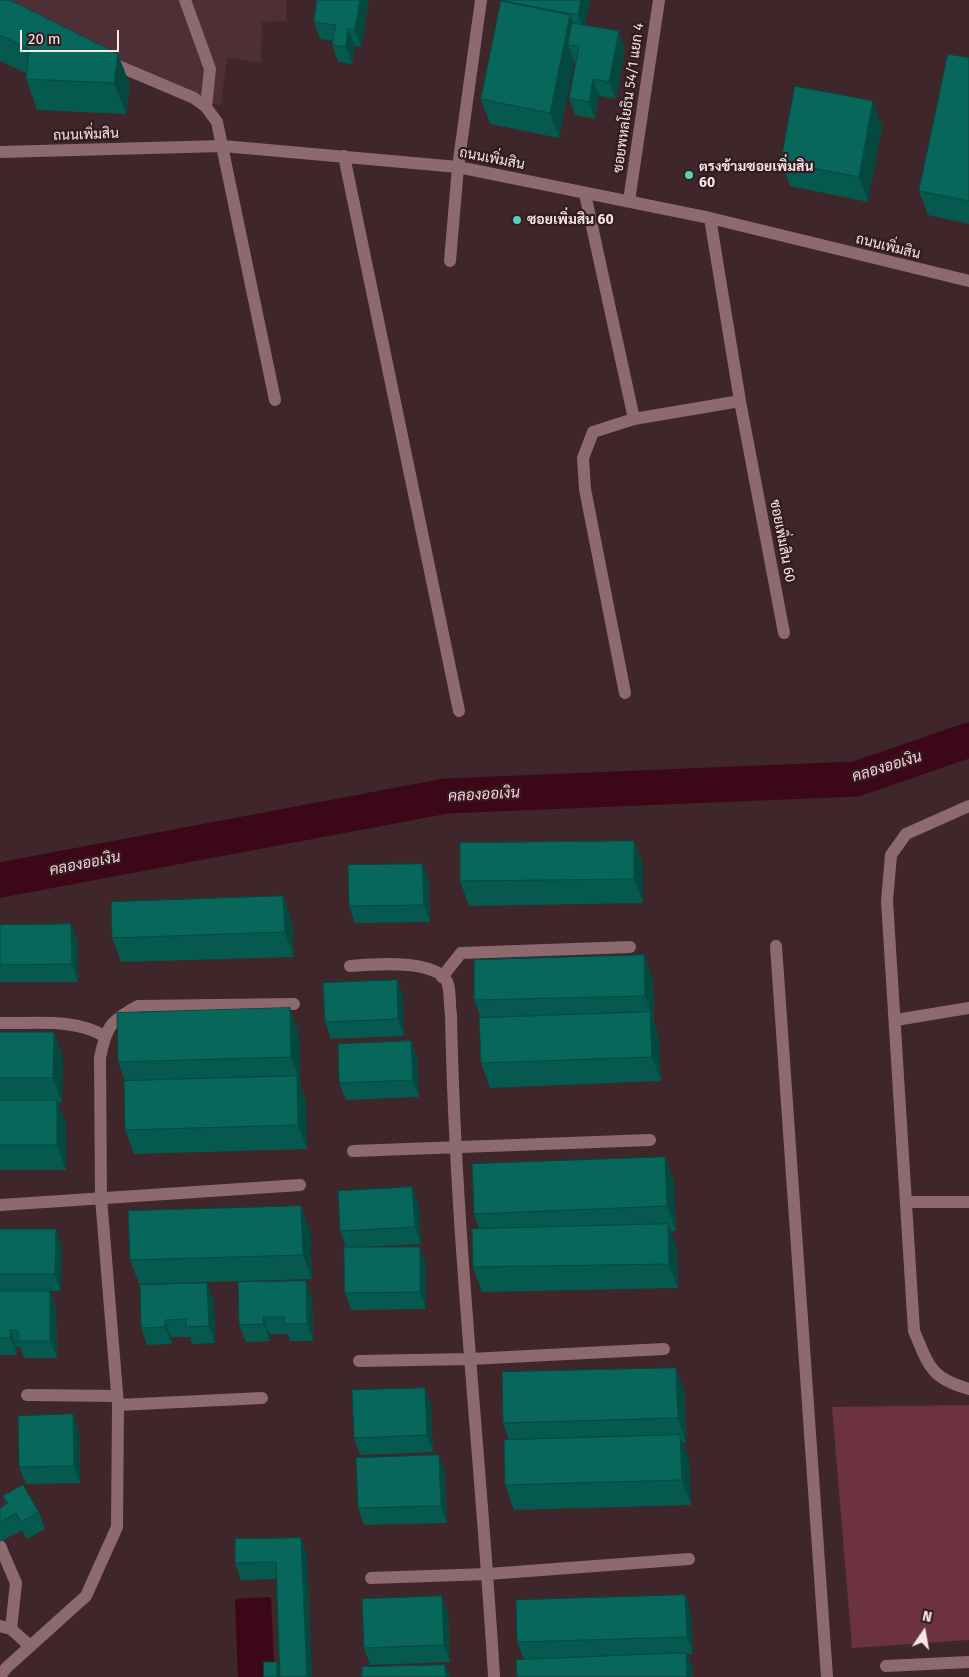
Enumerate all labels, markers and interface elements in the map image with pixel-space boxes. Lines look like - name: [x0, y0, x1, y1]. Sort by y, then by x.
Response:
- scale bar: [22, 20, 121, 52]
- street label: ซอยพหลโยธิน 54/1 แยก 4: [610, 22, 648, 174]
- text: 20 m: [28, 30, 61, 48]
- street label: ถนนเพิ่มสิน: [53, 125, 119, 145]
- street label: ถนนเพิ่มสิน: [458, 144, 526, 174]
- place label: ตรงข้ามซอยเพิ่มสิน 60: [699, 159, 814, 192]
- marker: ตรงข้ามซอยเพิ่มสิน 60: [683, 169, 695, 181]
- place label: ซอยเพิ่มสิน 60: [527, 212, 614, 228]
- marker: ซอยเพิ่มสิน 60: [511, 214, 523, 226]
- street label: ถนนเพิ่มสิน: [854, 231, 922, 263]
- street label: ซอยเพิ่มสิน 60: [766, 498, 798, 584]
- water label: คลองออเงิน: [850, 748, 924, 786]
- water label: คลองออเงิน: [448, 784, 520, 806]
- water label: คลองออเงิน: [48, 848, 122, 880]
- north arrow: [899, 1607, 949, 1657]
- text: N: [921, 1608, 934, 1626]

